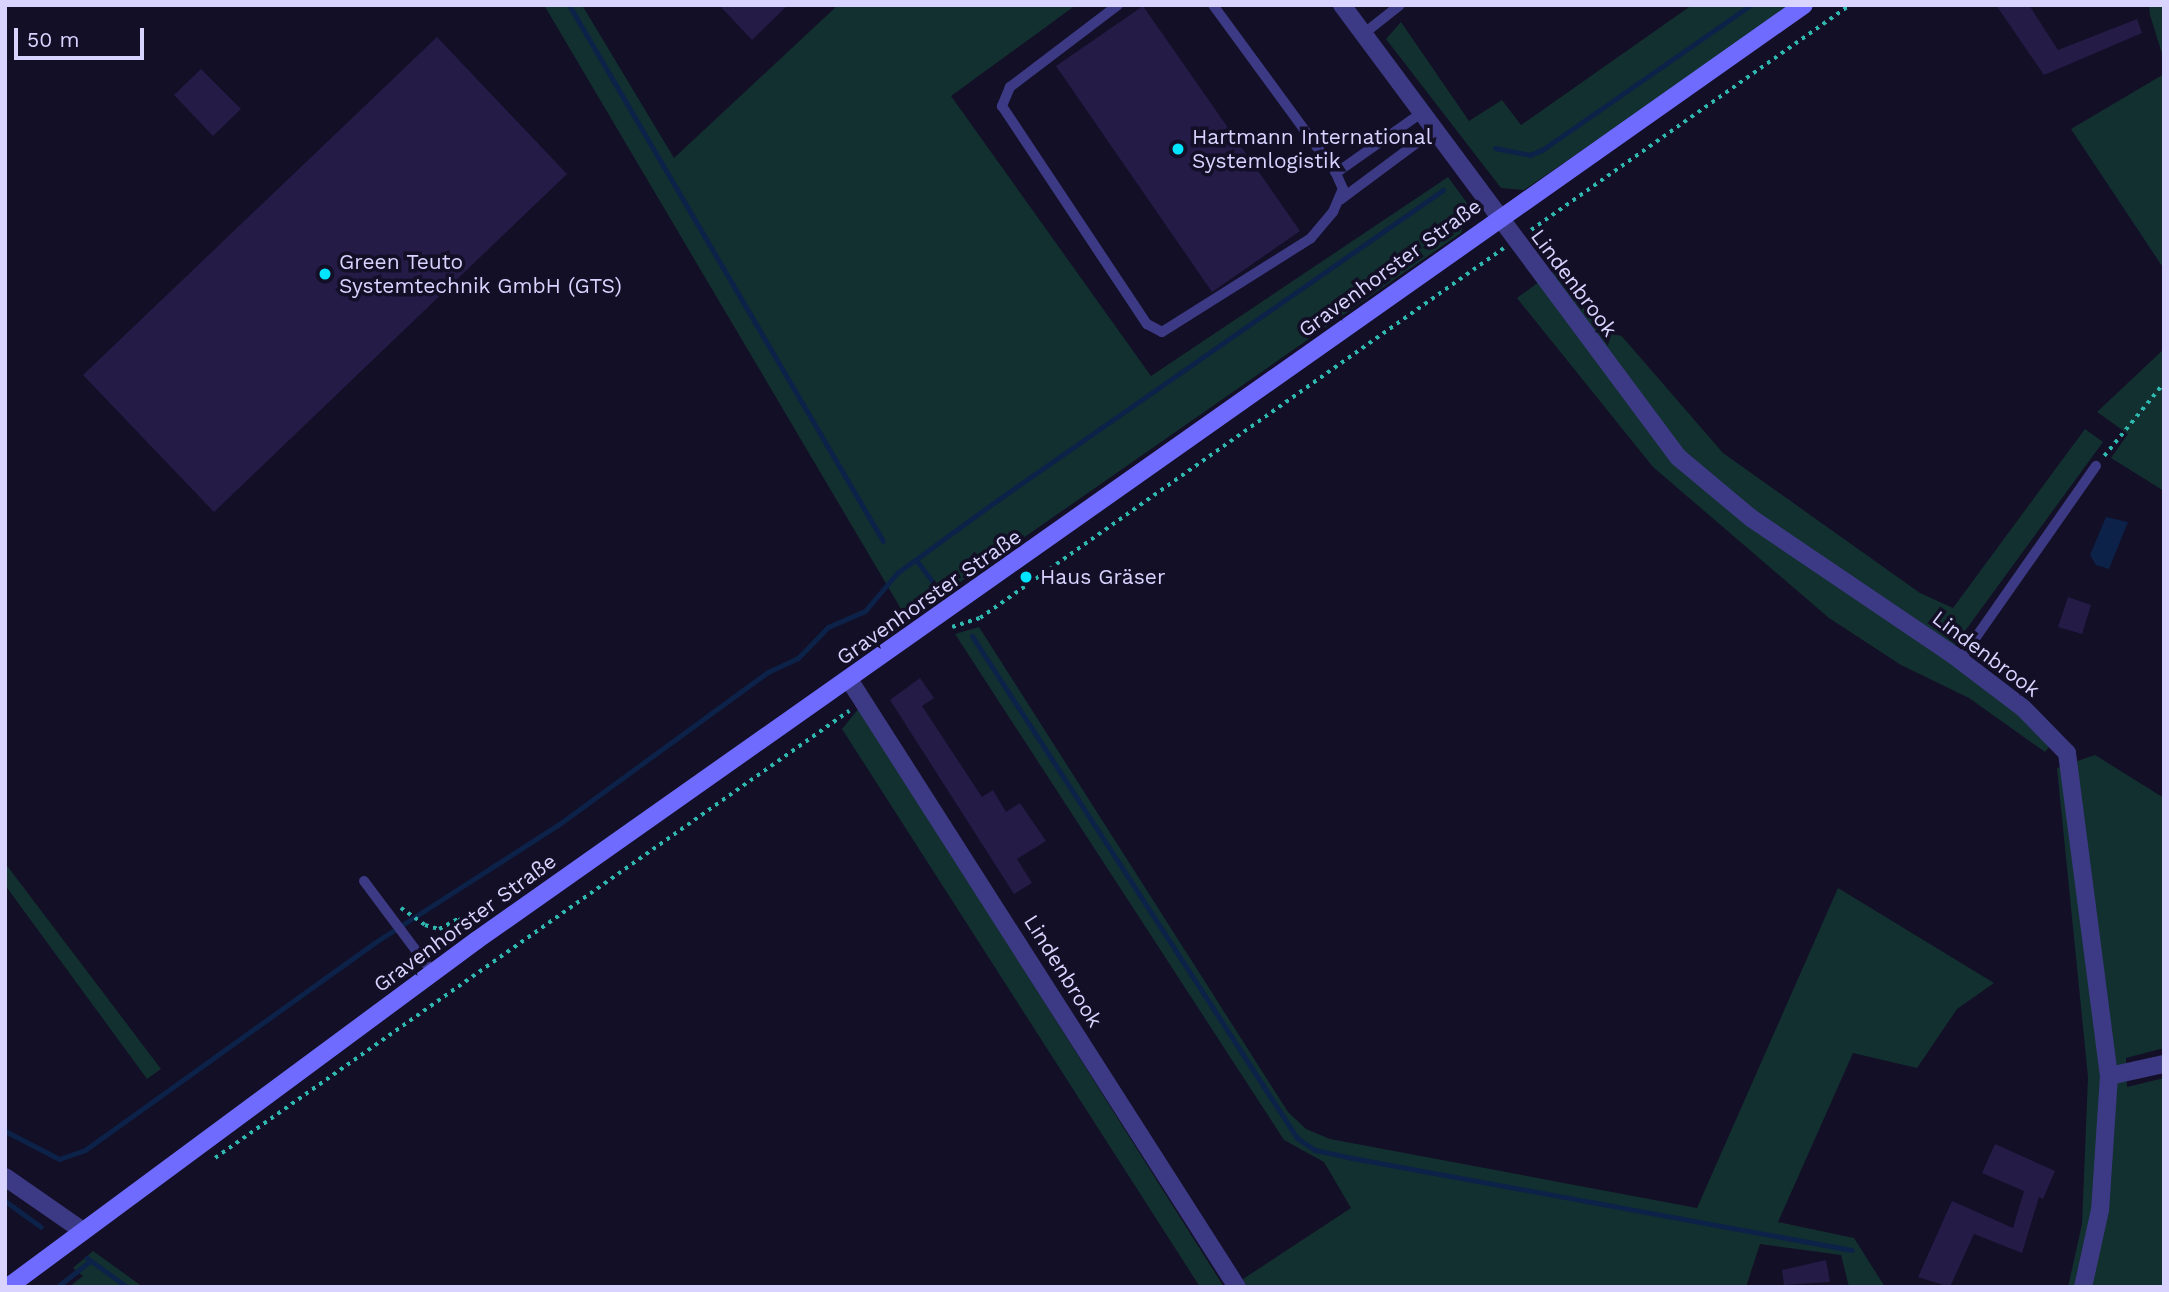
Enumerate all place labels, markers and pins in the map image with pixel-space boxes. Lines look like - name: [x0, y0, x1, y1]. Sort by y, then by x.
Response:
- place label: Hartmann International Systemlogistik: [1192, 124, 1432, 174]
- marker: Hartmann International Systemlogistik: [1170, 141, 1186, 157]
- place label: Green Teuto Systemtechnik GmbH (GTS): [339, 249, 622, 299]
- marker: Green Teuto Systemtechnik GmbH (GTS): [317, 266, 333, 282]
- place label: Haus Gräser: [1040, 564, 1165, 590]
- marker: Haus Gräser: [1018, 569, 1034, 585]

